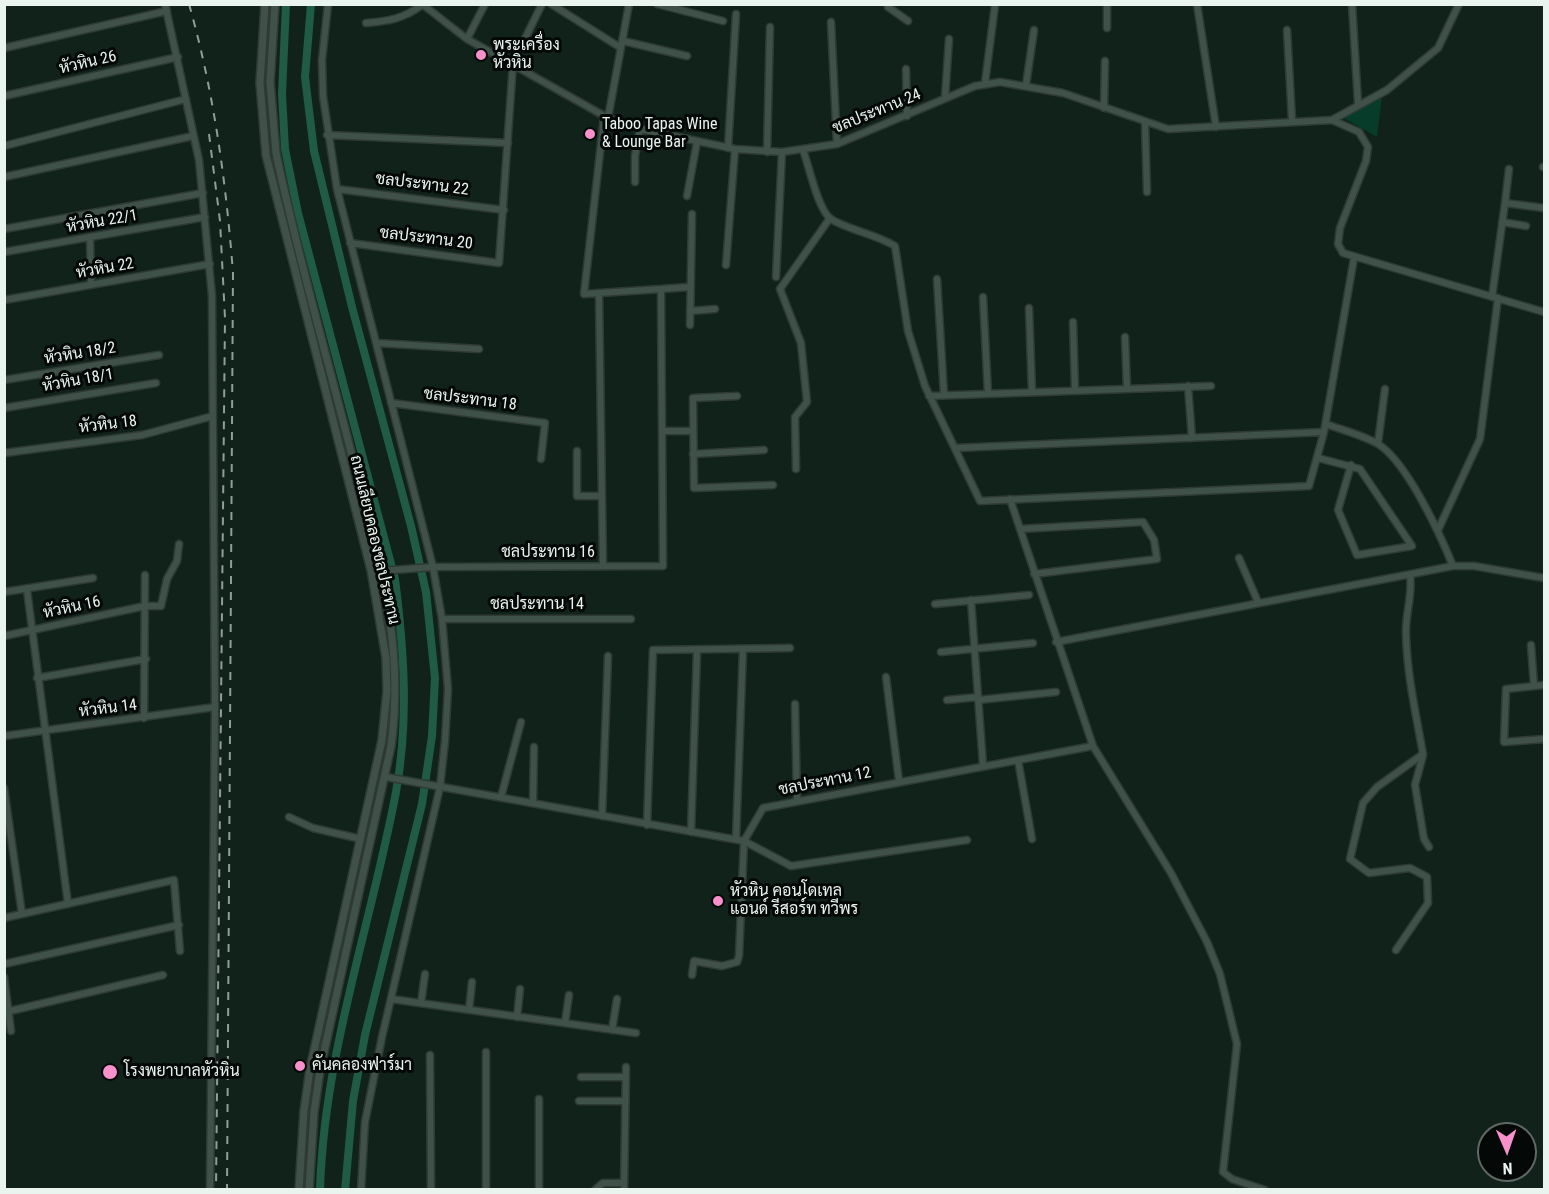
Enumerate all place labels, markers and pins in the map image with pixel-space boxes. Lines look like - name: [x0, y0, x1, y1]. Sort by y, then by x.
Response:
- place label: พระเครื่อง หัวหิน: [493, 36, 560, 74]
- marker: พระเครื่อง หัวหิน: [474, 48, 488, 62]
- place label: Taboo Tapas Wine & Lounge Bar: [602, 115, 717, 153]
- marker: Taboo Tapas Wine & Lounge Bar: [583, 127, 597, 141]
- place label: หัวหิน คอนโดเทล แอนด์ รีสอร์ท ทวีพร: [730, 882, 858, 920]
- marker: หัวหิน คอนโดเทล แอนด์ รีสอร์ท ทวีพร: [711, 894, 725, 908]
- place label: คันคลองฟาร์มา: [312, 1056, 412, 1076]
- marker: คันคลองฟาร์มา: [293, 1059, 307, 1073]
- place label: โรงพยาบาลหัวหิน: [124, 1062, 240, 1082]
- marker: โรงพยาบาลหัวหิน: [101, 1063, 119, 1081]

